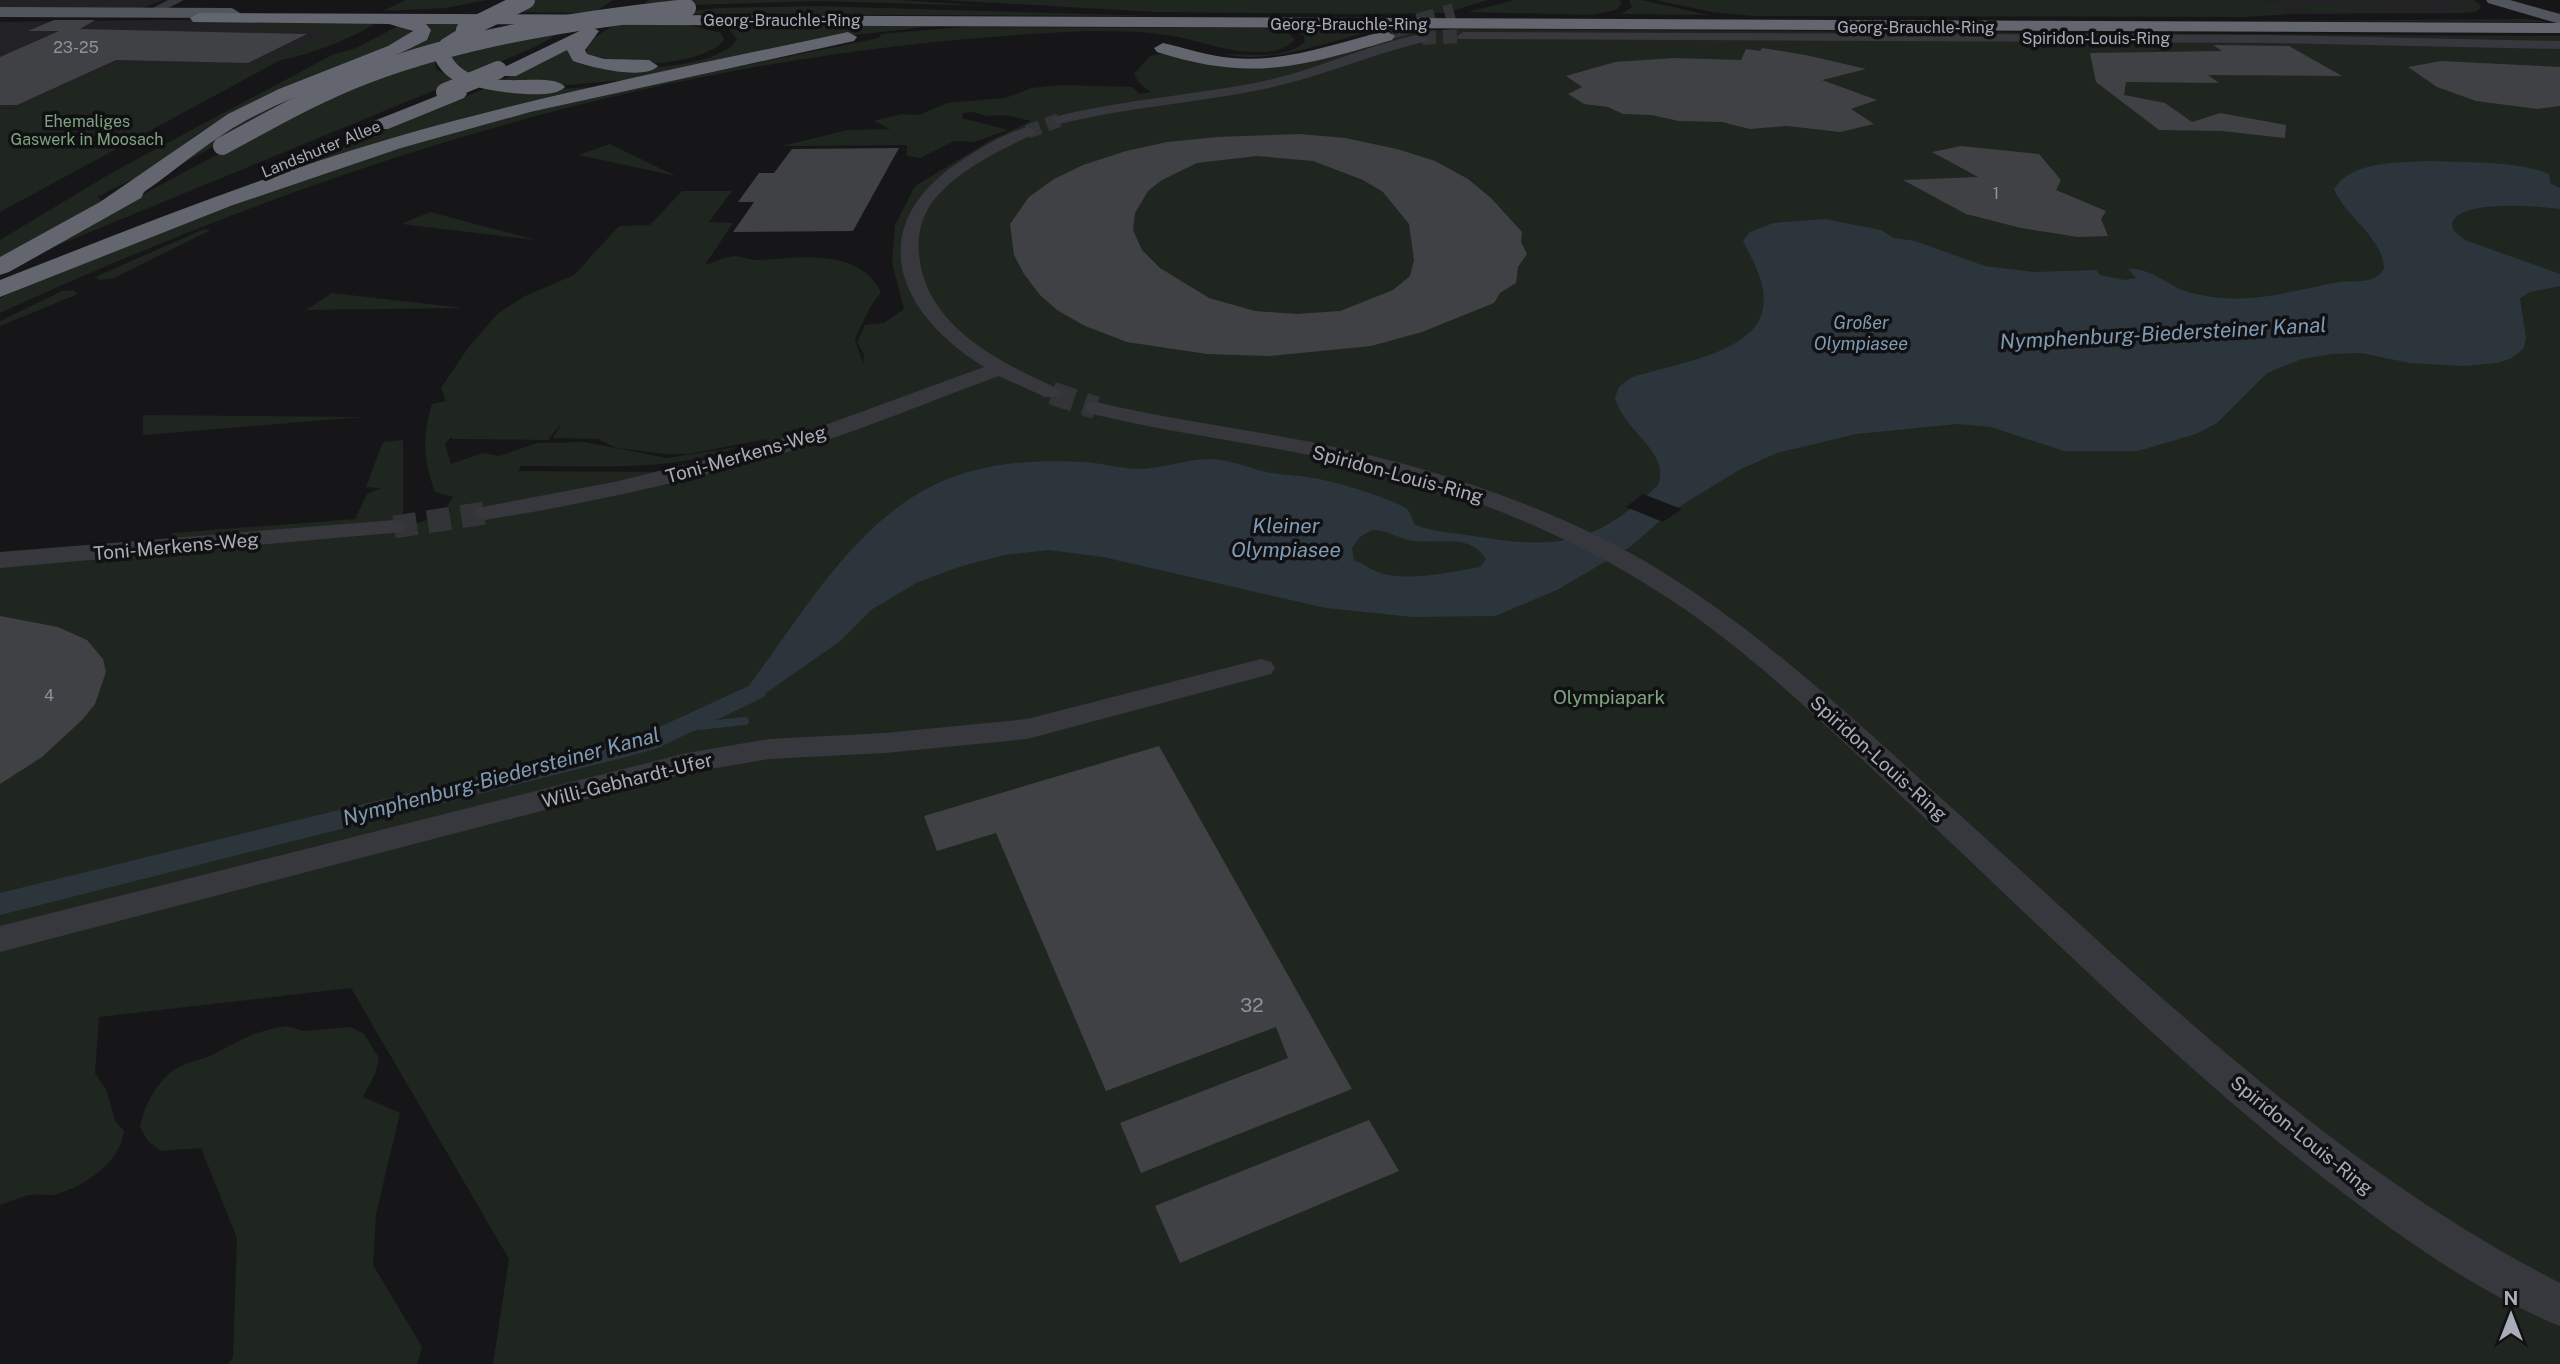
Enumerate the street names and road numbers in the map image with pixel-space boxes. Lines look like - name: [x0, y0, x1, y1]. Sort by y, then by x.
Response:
- street label: Georg-Brauchle-Ring: [703, 11, 861, 30]
- street label: Georg-Brauchle-Ring: [1270, 15, 1428, 34]
- street label: Georg-Brauchle-Ring: [1837, 18, 1995, 37]
- street label: Spiridon-Louis-Ring: [2022, 29, 2170, 48]
- street label: Landshuter Allee: [259, 116, 383, 182]
- street label: Toni-Merkens-Weg: [663, 420, 829, 487]
- street label: Spiridon-Louis-Ring: [1310, 441, 1486, 507]
- street label: Toni-Merkens-Weg: [92, 528, 260, 564]
- street label: Spiridon-Louis-Ring: [1806, 691, 1952, 825]
- street label: Willi-Gebhardt-Ufer: [539, 748, 715, 812]
- street label: Spiridon-Louis-Ring: [2227, 1071, 2378, 1199]

